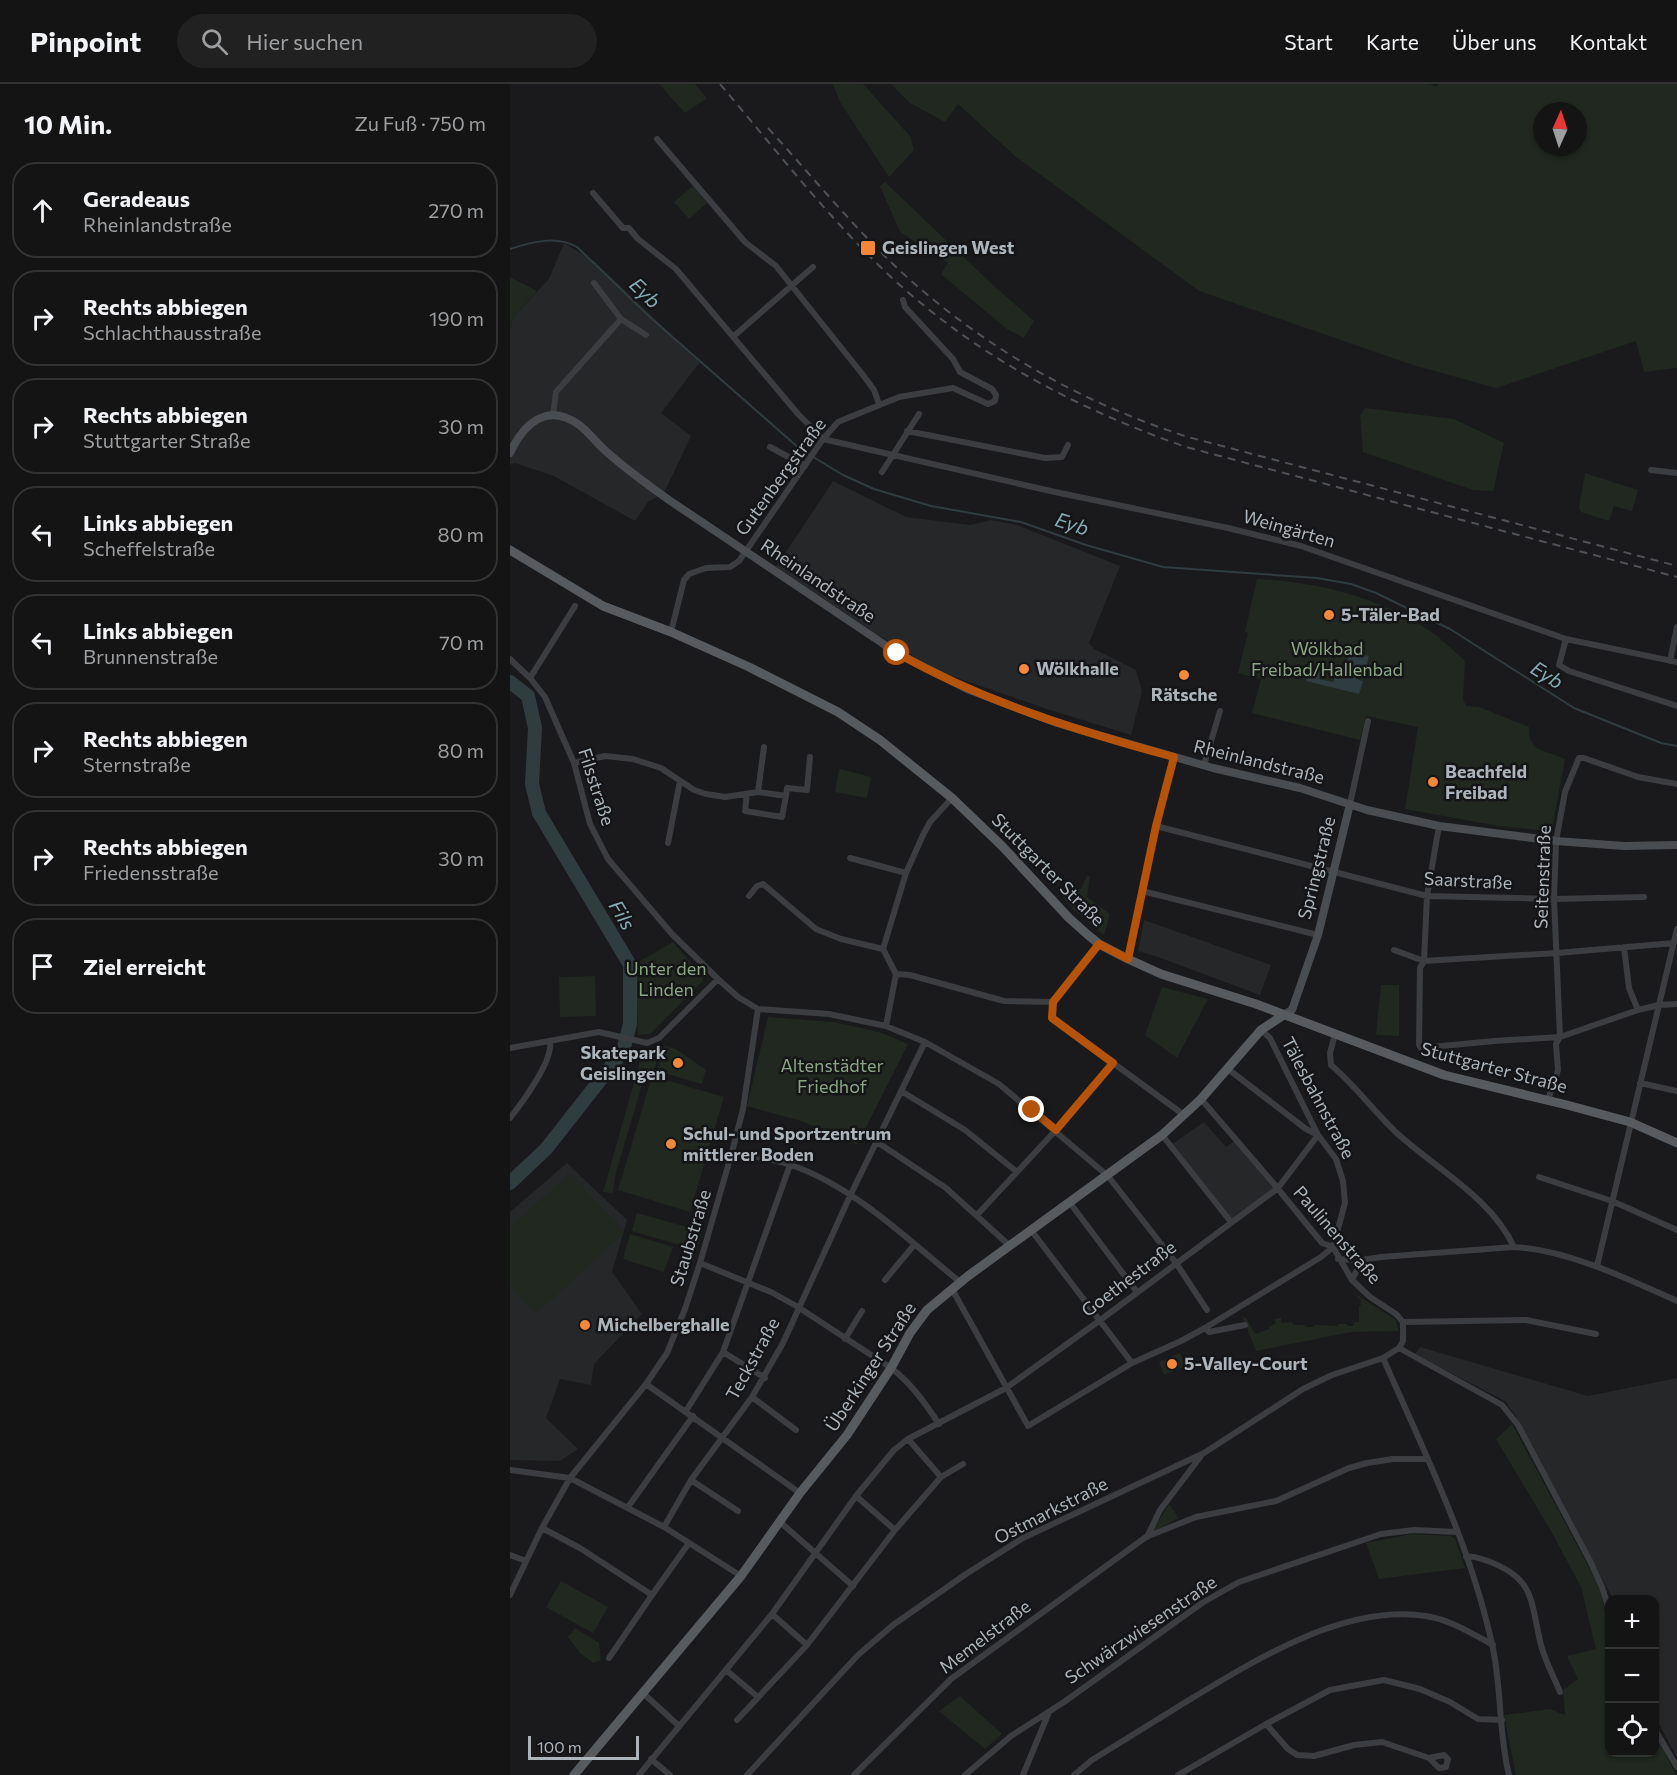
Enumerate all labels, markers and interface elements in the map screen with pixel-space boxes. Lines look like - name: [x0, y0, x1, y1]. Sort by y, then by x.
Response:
- search box: [177, 14, 597, 68]
- text: Pinpoint: [30, 24, 141, 58]
- icon: search: [198, 25, 231, 58]
- text: Hier suchen: [246, 28, 363, 55]
- text: Start: [1284, 29, 1333, 54]
- text: Karte: [1366, 29, 1419, 54]
- text: Über uns: [1452, 29, 1536, 54]
- text: Kontakt: [1569, 29, 1647, 54]
- north arrow: [1533, 102, 1587, 156]
- text: 10 Min.: [24, 108, 112, 139]
- text: Zu Fuß · 750 m: [354, 111, 486, 135]
- text: Geradeaus: [83, 185, 190, 212]
- icon: ahead: [26, 194, 59, 227]
- text: 270 m: [428, 198, 484, 222]
- text: Rheinlandstraße: [83, 212, 232, 236]
- place label: Geislingen West: [882, 236, 1015, 258]
- marker: Geislingen West: [859, 239, 877, 257]
- water label: Eyb: [625, 272, 666, 313]
- text: Rechts abbiegen: [83, 293, 248, 320]
- icon: right: [26, 302, 59, 335]
- text: 190 m: [429, 306, 484, 330]
- text: Schlachthausstraße: [83, 320, 262, 344]
- text: Rechts abbiegen: [83, 401, 248, 428]
- icon: right: [26, 410, 59, 443]
- street label: Gutenbergstraße: [730, 413, 830, 539]
- text: 30 m: [438, 414, 484, 438]
- text: Stuttgarter Straße: [83, 428, 251, 452]
- street label: Weingärten: [1241, 504, 1338, 552]
- water label: Eyb: [1053, 506, 1092, 540]
- text: Links abbiegen: [83, 509, 233, 536]
- icon: left: [26, 518, 59, 551]
- text: 80 m: [438, 522, 484, 546]
- street label: Rheinlandstraße: [757, 534, 880, 627]
- text: Scheffelstraße: [83, 536, 215, 560]
- place label: 5-Täler-Bad: [1341, 603, 1440, 625]
- marker: 5-Täler-Bad: [1322, 608, 1336, 622]
- text: Links abbiegen: [83, 617, 233, 644]
- icon: left: [26, 626, 59, 659]
- text: 70 m: [439, 630, 484, 654]
- park label: Wölkbad Freibad/Hallenbad: [1251, 637, 1403, 680]
- route start: [883, 639, 909, 665]
- text: Brunnenstraße: [83, 644, 218, 668]
- water label: Eyb: [1527, 655, 1568, 693]
- place label: Wölkhalle: [1036, 657, 1119, 679]
- marker: Wölkhalle: [1017, 662, 1031, 676]
- marker: Rätsche: [1177, 668, 1191, 682]
- place label: Rätsche: [1151, 683, 1217, 705]
- text: Rechts abbiegen: [83, 725, 248, 752]
- icon: right: [26, 734, 59, 767]
- street label: Rheinlandstraße: [1192, 734, 1327, 788]
- text: 80 m: [438, 738, 484, 762]
- street label: Filsstraße: [574, 745, 620, 828]
- text: Sternstraße: [83, 752, 191, 776]
- place label: Beachfeld Freibad: [1445, 760, 1527, 803]
- marker: Beachfeld Freibad: [1426, 775, 1440, 789]
- street label: Stuttgarter Straße: [988, 808, 1110, 930]
- street label: Springstraße: [1293, 814, 1339, 922]
- street label: Seitenstraße: [1529, 825, 1555, 929]
- text: Rechts abbiegen: [83, 833, 248, 860]
- icon: right: [26, 842, 59, 875]
- text: 30 m: [438, 846, 484, 870]
- text: Friedensstraße: [83, 860, 219, 884]
- street label: Saarstraße: [1423, 867, 1513, 893]
- water label: Fils: [605, 895, 641, 934]
- icon: arrive: [26, 950, 59, 983]
- text: Ziel erreicht: [83, 953, 206, 980]
- park label: Unter den Linden: [625, 957, 707, 1000]
- street label: Tälesbahnstraße: [1278, 1033, 1360, 1162]
- street label: Stuttgarter Straße: [1419, 1037, 1570, 1097]
- place label: Skatepark Geislingen: [580, 1041, 667, 1084]
- park label: Altenstädter Friedhof: [780, 1054, 884, 1097]
- marker: Skatepark Geislingen: [671, 1056, 685, 1070]
- route end: [1018, 1096, 1044, 1122]
- place label: Schul- und Sportzentrum mittlerer Boden: [683, 1122, 891, 1165]
- marker: Schul- und Sportzentrum mittlerer Boden: [664, 1137, 678, 1151]
- street label: Paulinenstraße: [1289, 1181, 1386, 1288]
- street label: Staubstraße: [665, 1187, 715, 1289]
- street label: Goethestraße: [1077, 1235, 1180, 1321]
- street label: Überkinger Straße: [820, 1298, 920, 1435]
- place label: Michelberghalle: [597, 1313, 730, 1335]
- street label: Teckstraße: [721, 1314, 784, 1403]
- marker: Michelberghalle: [578, 1318, 592, 1332]
- place label: 5-Valley-Court: [1184, 1352, 1308, 1374]
- marker: 5-Valley-Court: [1165, 1357, 1179, 1371]
- street label: Ostmarkstraße: [990, 1472, 1111, 1548]
- street label: Schwärzwiesenstraße: [1060, 1570, 1220, 1688]
- street label: Memelstraße: [934, 1595, 1034, 1678]
- map controls: [1605, 1595, 1659, 1757]
- button: +: [1605, 1595, 1659, 1649]
- button: −: [1605, 1649, 1659, 1703]
- button: locate: [1605, 1703, 1659, 1757]
- scale bar: [528, 1733, 639, 1760]
- text: 100 m: [537, 1737, 582, 1756]

